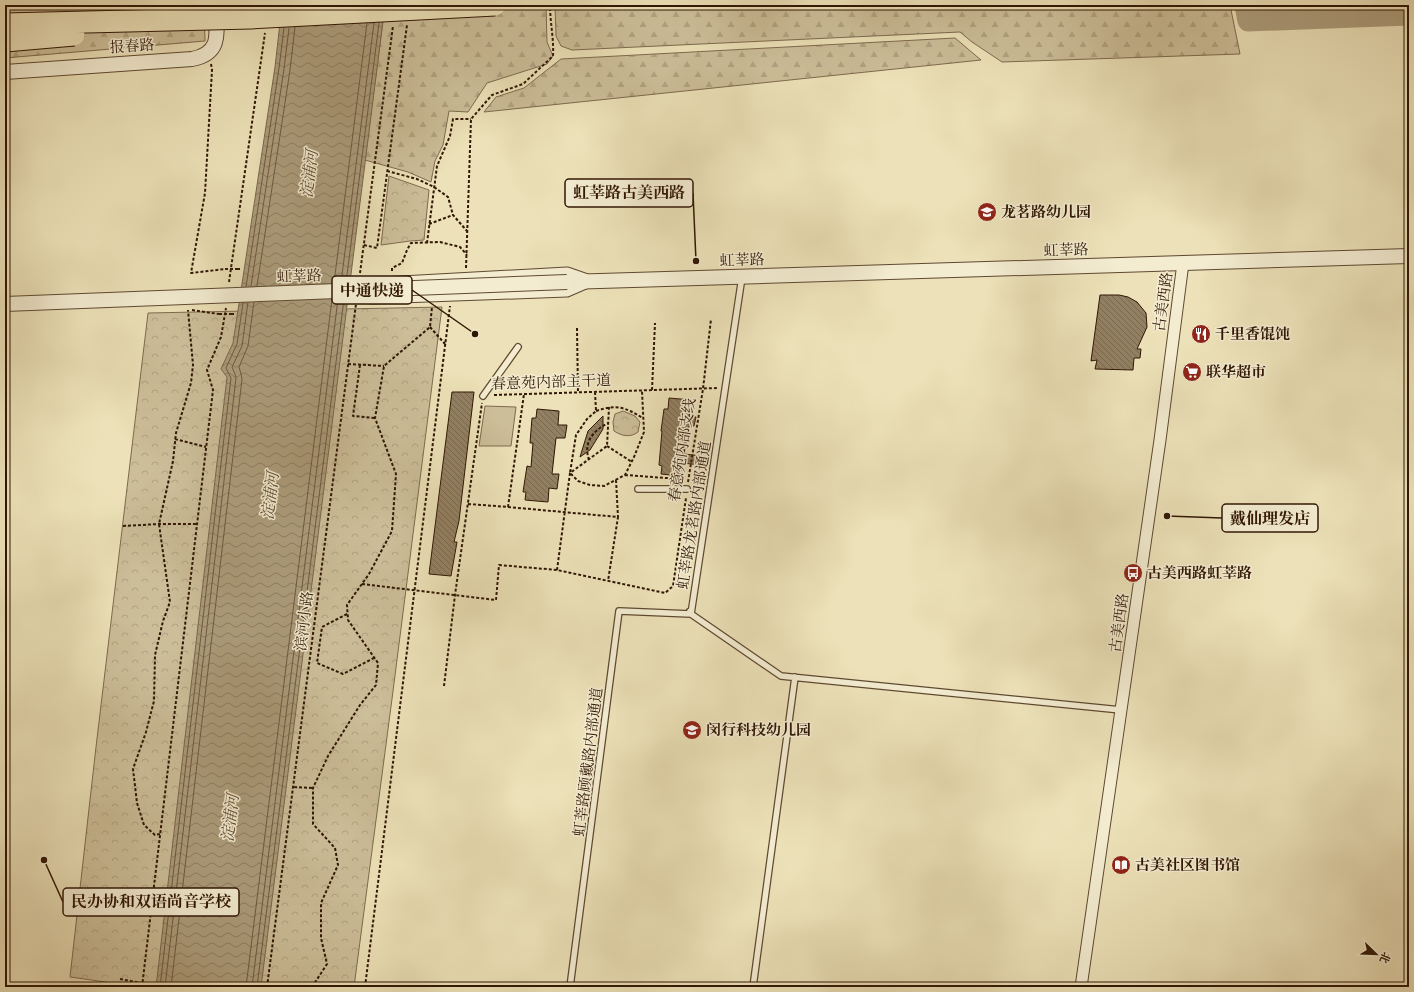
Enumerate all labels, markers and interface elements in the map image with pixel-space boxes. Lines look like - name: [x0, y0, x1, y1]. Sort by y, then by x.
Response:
- street label: 报春路: [109, 35, 155, 57]
- water label: 淀浦河: [297, 146, 322, 199]
- callout: 虹莘路古美西路: [565, 179, 693, 207]
- text: 虹莘路古美西路: [573, 183, 685, 202]
- school or university icon: 龙茗路幼儿园: [976, 201, 998, 223]
- place label: 龙茗路幼儿园: [1001, 203, 1091, 221]
- street label: 虹莘路: [1043, 240, 1089, 260]
- street label: 虹莘路: [719, 250, 765, 270]
- street label: 虹莘路: [276, 266, 322, 286]
- street label: 古美西路: [1150, 271, 1176, 333]
- callout: 中通快递: [332, 276, 412, 304]
- text: 中通快递: [340, 281, 404, 300]
- restaurant icon: 千里香馄饨: [1190, 323, 1212, 345]
- place label: 千里香馄饨: [1215, 325, 1290, 343]
- supermarket icon: 联华超市: [1181, 361, 1203, 383]
- place label: 联华超市: [1206, 363, 1266, 381]
- street label: 春意苑内部主干道: [491, 371, 611, 393]
- street label: 春意苑内部支线: [665, 397, 699, 503]
- street label: 虹莘路龙茗路内部通道: [673, 440, 715, 590]
- water label: 淀浦河: [258, 468, 283, 521]
- callout: 戴仙理发店: [1222, 504, 1318, 532]
- text: 戴仙理发店: [1230, 509, 1310, 528]
- bus stop icon: 古美西路虹莘路: [1122, 562, 1144, 584]
- place label: 古美西路虹莘路: [1147, 564, 1252, 582]
- street label: 滨河小路: [291, 590, 317, 652]
- street label: 古美西路: [1106, 592, 1132, 654]
- street label: 虹莘路顾戴路内部通道: [570, 686, 606, 838]
- school or university icon: 闵行科技幼儿园: [681, 719, 703, 741]
- place label: 闵行科技幼儿园: [706, 721, 811, 739]
- water label: 淀浦河: [218, 790, 243, 843]
- library icon: 古美社区图书馆: [1110, 854, 1132, 876]
- place label: 古美社区图书馆: [1135, 856, 1240, 874]
- callout: 民办协和双语尚音学校: [63, 888, 239, 916]
- text: 民办协和双语尚音学校: [71, 892, 231, 911]
- north arrow: [1356, 934, 1396, 974]
- text: 北: [1377, 950, 1393, 965]

